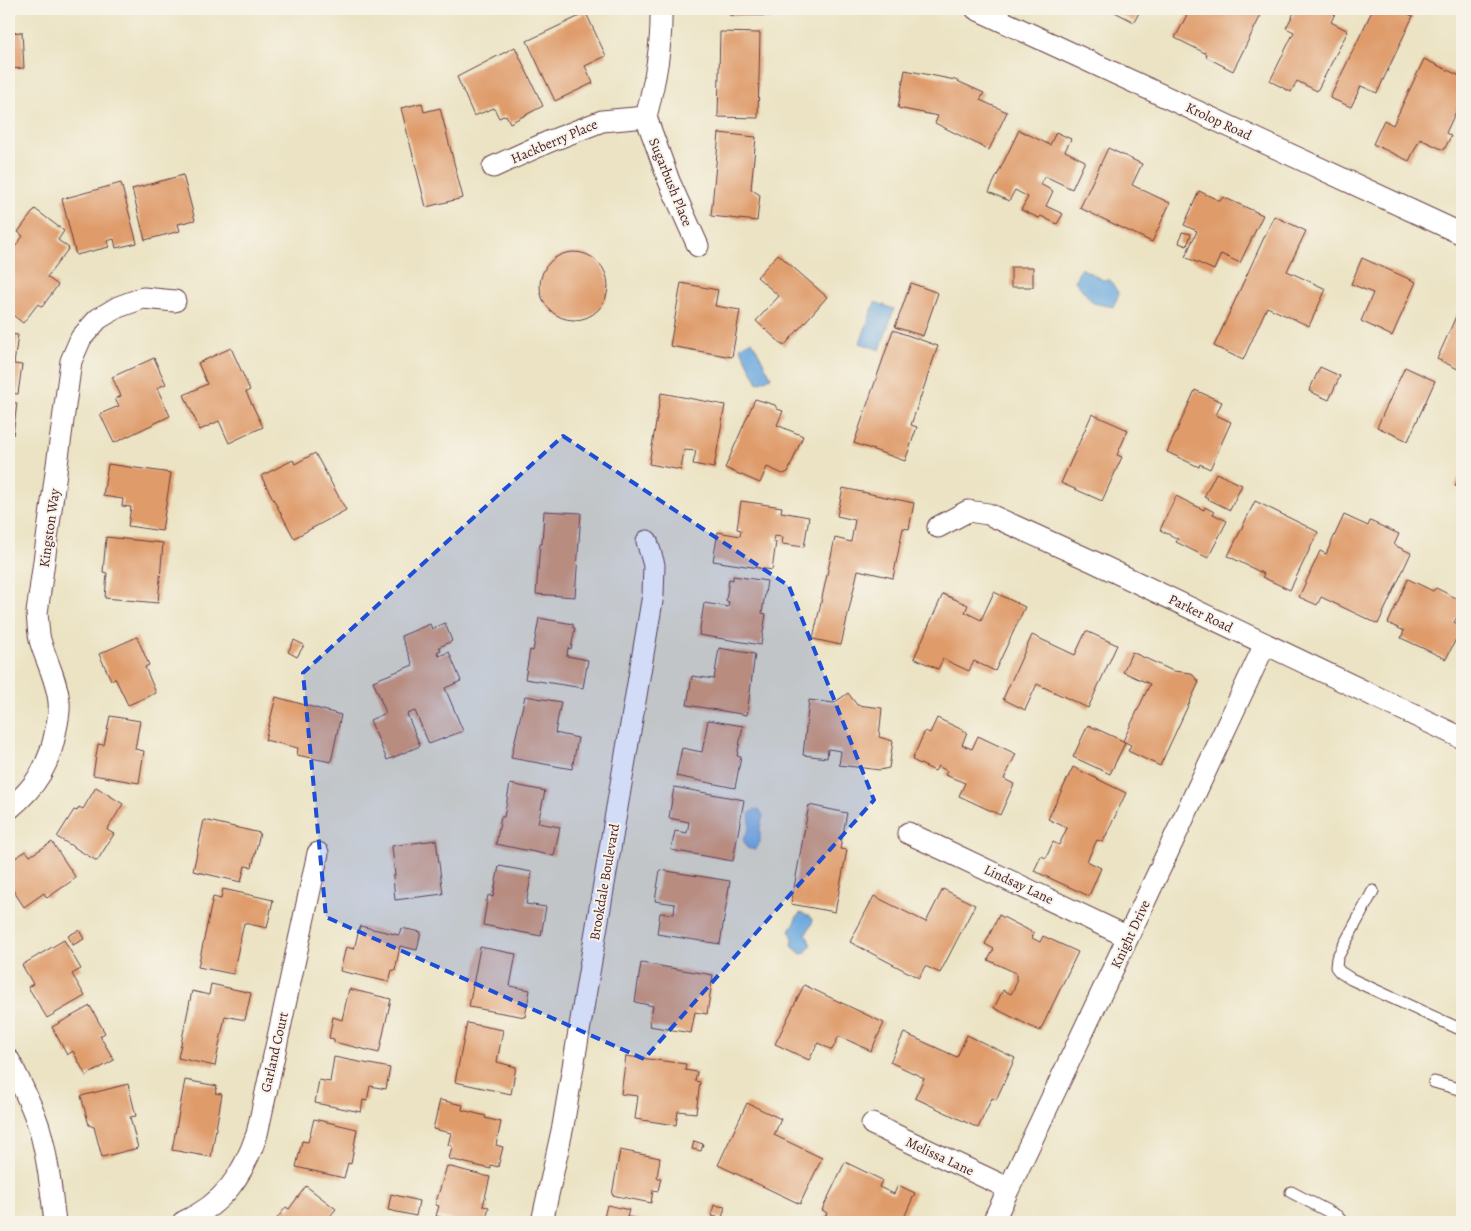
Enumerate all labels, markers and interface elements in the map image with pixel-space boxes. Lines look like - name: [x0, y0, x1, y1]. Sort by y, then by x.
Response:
- street label: Krolop Road: [1183, 98, 1255, 145]
- street label: Hackberry Place: [508, 115, 601, 168]
- street label: Sugarbush Place: [644, 135, 697, 229]
- street label: Kingston Way: [35, 487, 65, 569]
- street label: Parker Road: [1165, 590, 1237, 637]
- street label: Brookdale Boulevard: [585, 822, 624, 942]
- street label: Lindsay Lane: [981, 860, 1057, 909]
- street label: Knight Drive: [1106, 897, 1155, 972]
- street label: Garland Court: [256, 1010, 293, 1094]
- street label: Melissa Lane: [903, 1132, 977, 1181]

